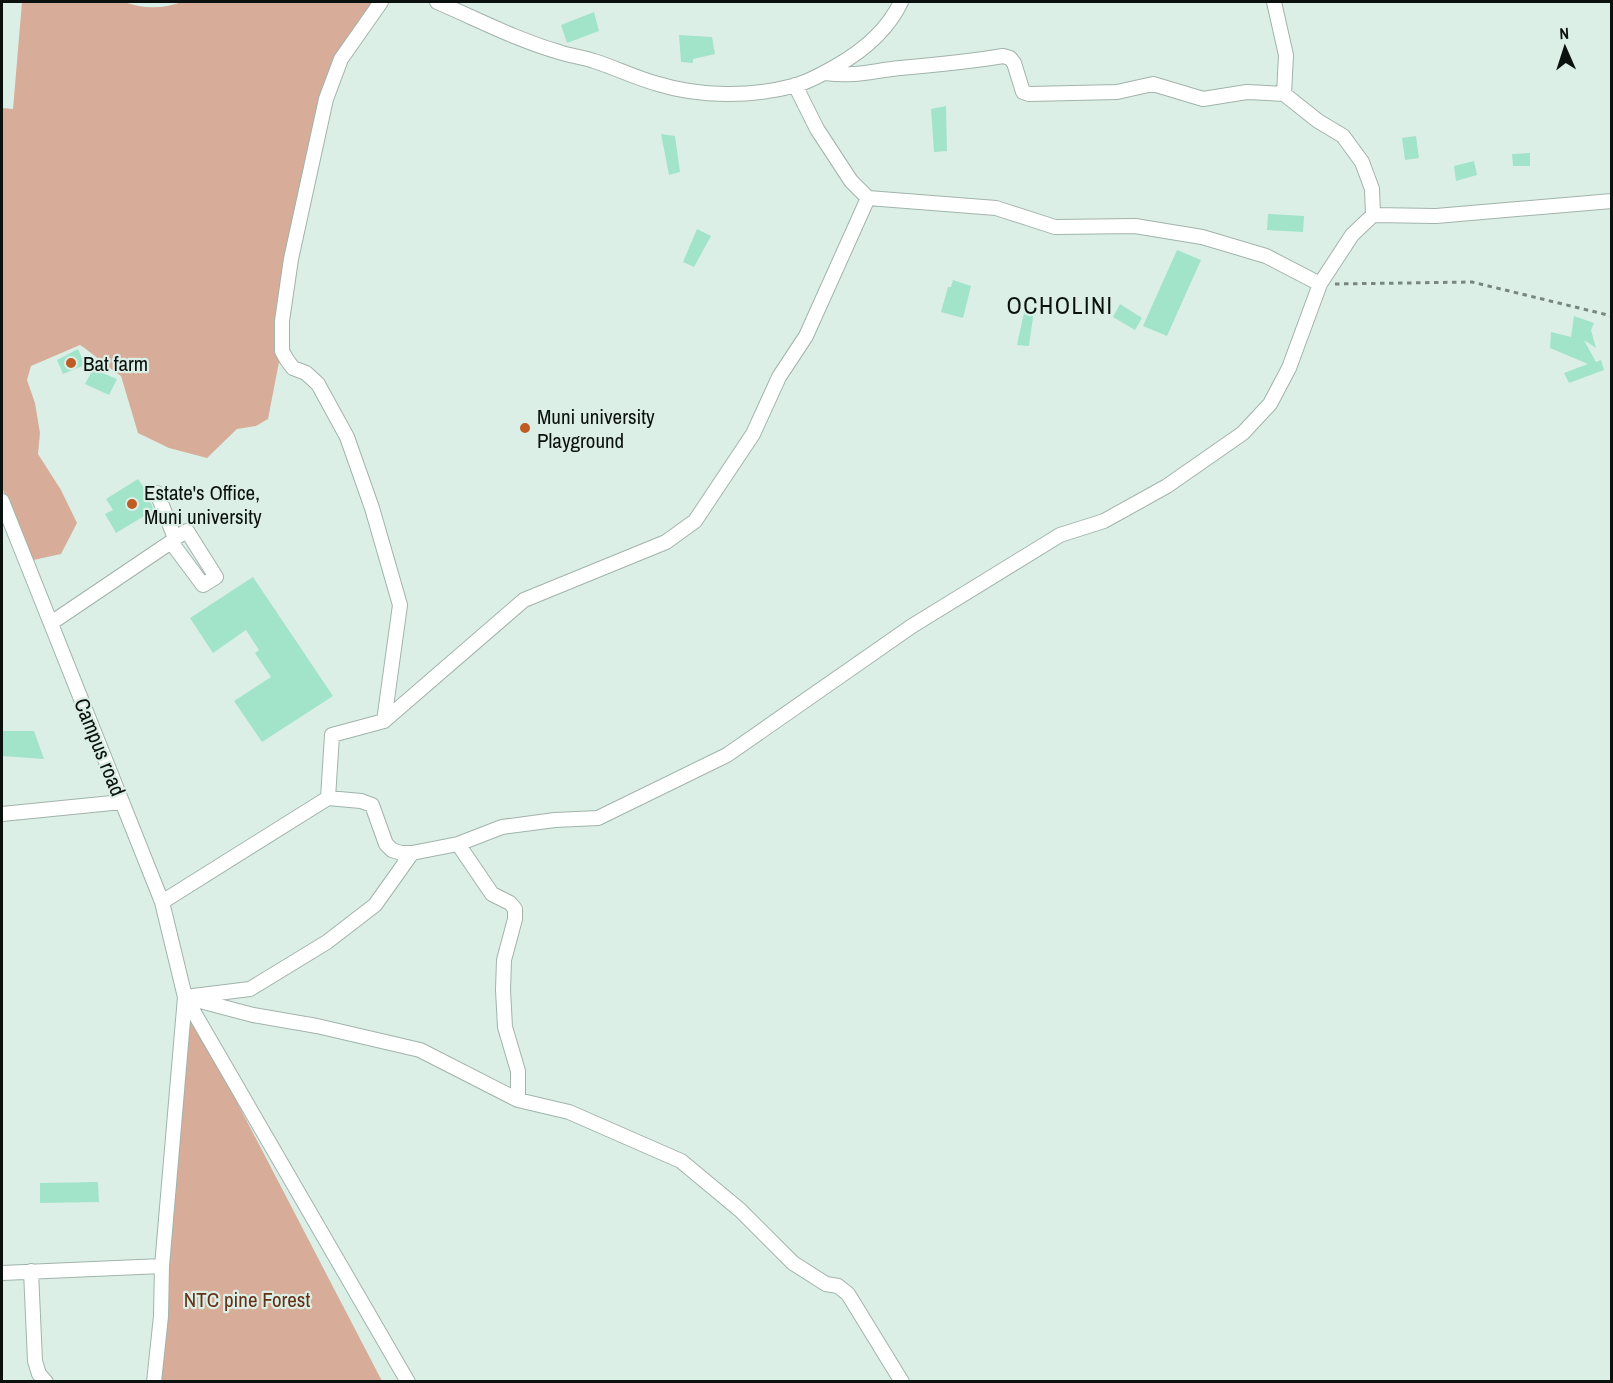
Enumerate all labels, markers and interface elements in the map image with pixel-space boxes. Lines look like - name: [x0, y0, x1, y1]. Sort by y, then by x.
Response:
- north arrow: [1535, 18, 1595, 78]
- text: N: [1559, 22, 1570, 44]
- district label: OCHOLINI: [1006, 289, 1114, 321]
- place label: Bat farm: [83, 349, 148, 378]
- marker: Bat farm: [64, 356, 78, 370]
- place label: Muni university Playground: [537, 402, 655, 455]
- marker: Muni university Playground: [518, 421, 532, 435]
- place label: Estate's Office, Muni university: [144, 478, 262, 531]
- marker: Estate's Office, Muni university: [125, 497, 139, 511]
- street label: Campus road: [67, 694, 133, 800]
- park label: NTC pine Forest: [184, 1285, 310, 1314]

